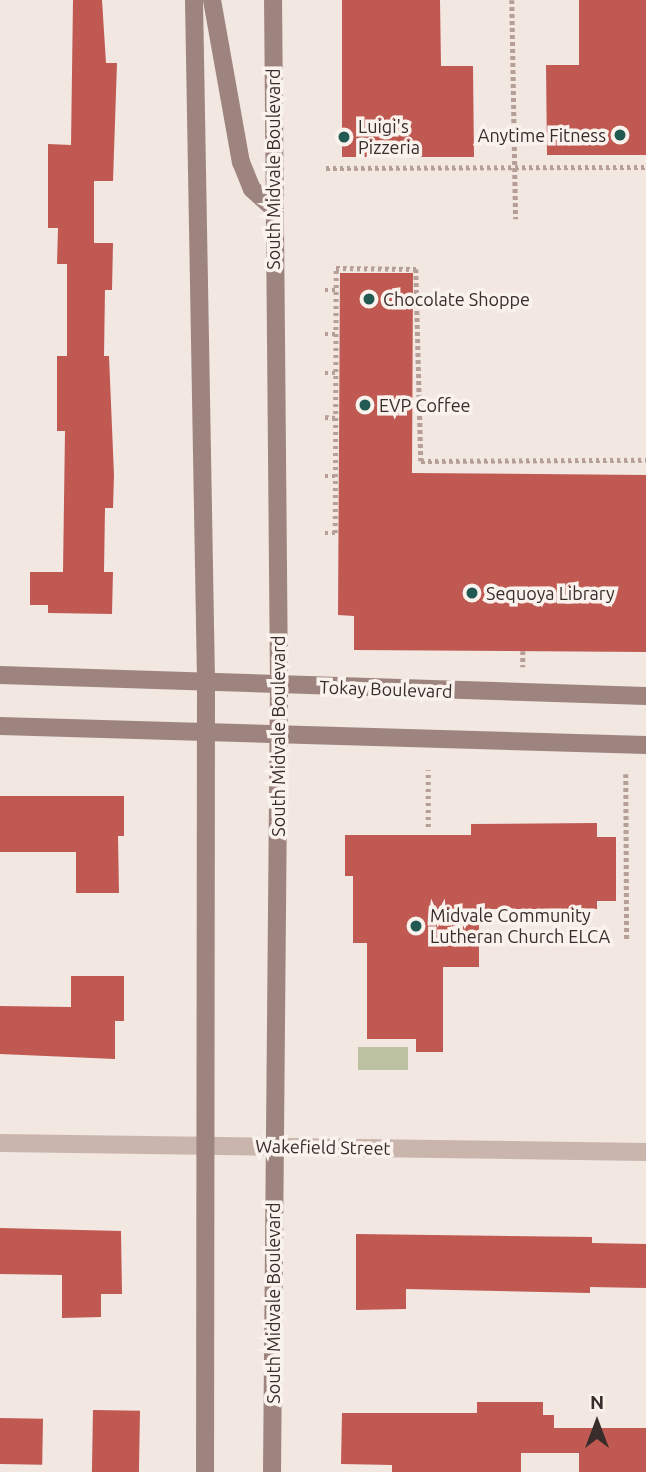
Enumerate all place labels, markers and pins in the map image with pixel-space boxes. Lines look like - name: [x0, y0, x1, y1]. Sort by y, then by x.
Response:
- place label: Luigi's Pizzeria: [358, 116, 420, 158]
- place label: Anytime Fitness: [478, 124, 606, 146]
- marker: Anytime Fitness: [612, 127, 628, 143]
- marker: Luigi's Pizzeria: [336, 129, 352, 145]
- place label: Chocolate Shoppe: [383, 288, 530, 310]
- marker: Chocolate Shoppe: [361, 291, 377, 307]
- place label: EVP Coffee: [379, 394, 471, 416]
- marker: EVP Coffee: [357, 397, 373, 413]
- place label: Sequoya Library: [486, 582, 615, 604]
- marker: Sequoya Library: [464, 585, 480, 601]
- place label: Midvale Community Lutheran Church ELCA: [430, 905, 610, 948]
- marker: Midvale Community Lutheran Church ELCA: [408, 918, 424, 934]

